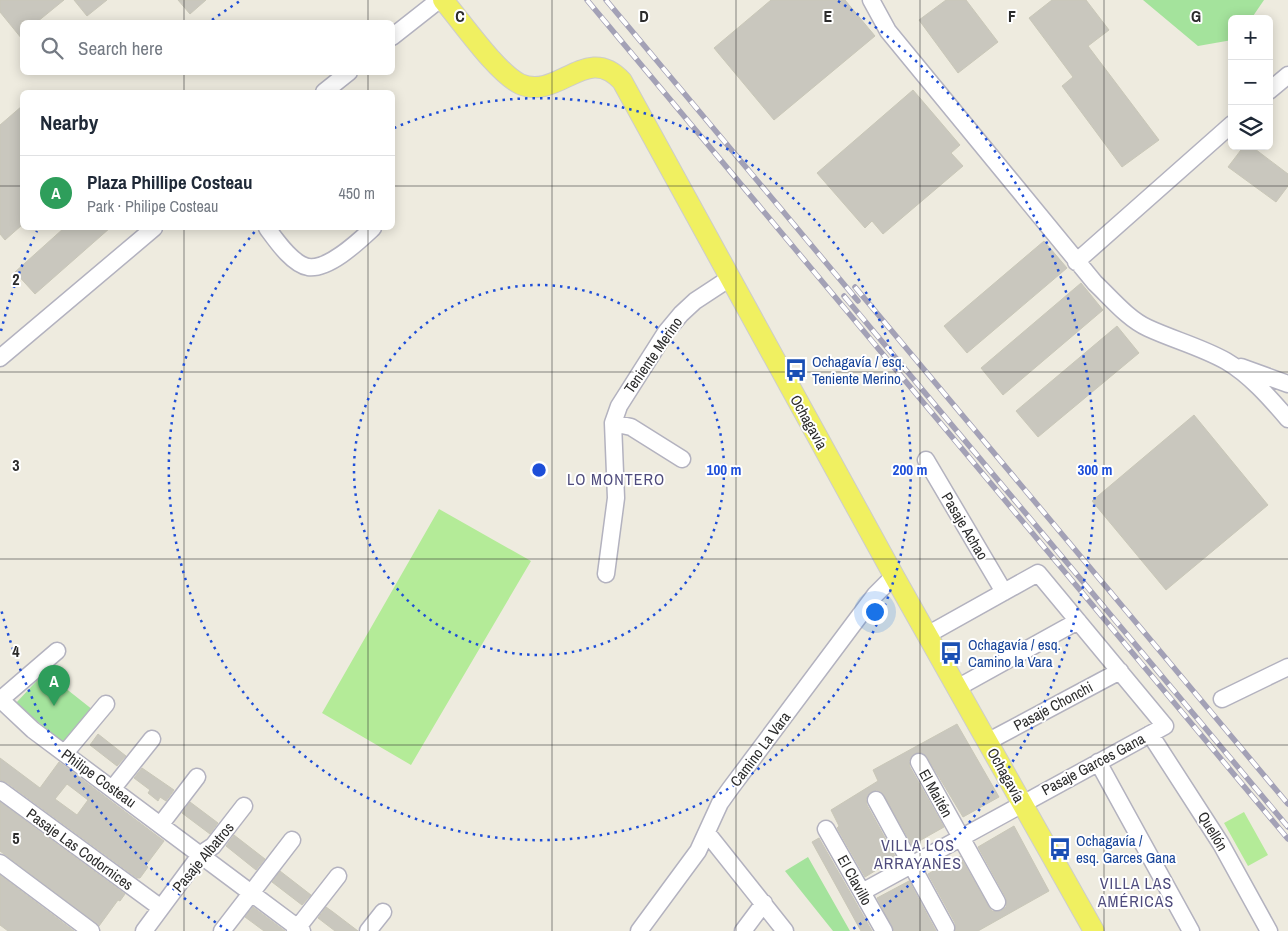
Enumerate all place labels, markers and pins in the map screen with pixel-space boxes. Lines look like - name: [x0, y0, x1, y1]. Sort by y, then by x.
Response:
- place label: Ochagavía / esq. Teniente Merino: [812, 351, 905, 389]
- bus stop icon: Ochagavía / esq. Teniente Merino: [783, 357, 809, 383]
- centre of rings: [530, 461, 548, 479]
- place label: Ochagavía / esq. Camino la Vara: [968, 634, 1061, 672]
- bus stop icon: Ochagavía / esq. Camino la Vara: [938, 640, 964, 666]
- pin: A: [38, 665, 70, 706]
- place label: Ochagavía / esq. Garces Gana: [1076, 830, 1176, 868]
- bus stop icon: Ochagavía / esq. Garces Gana: [1047, 836, 1073, 862]

